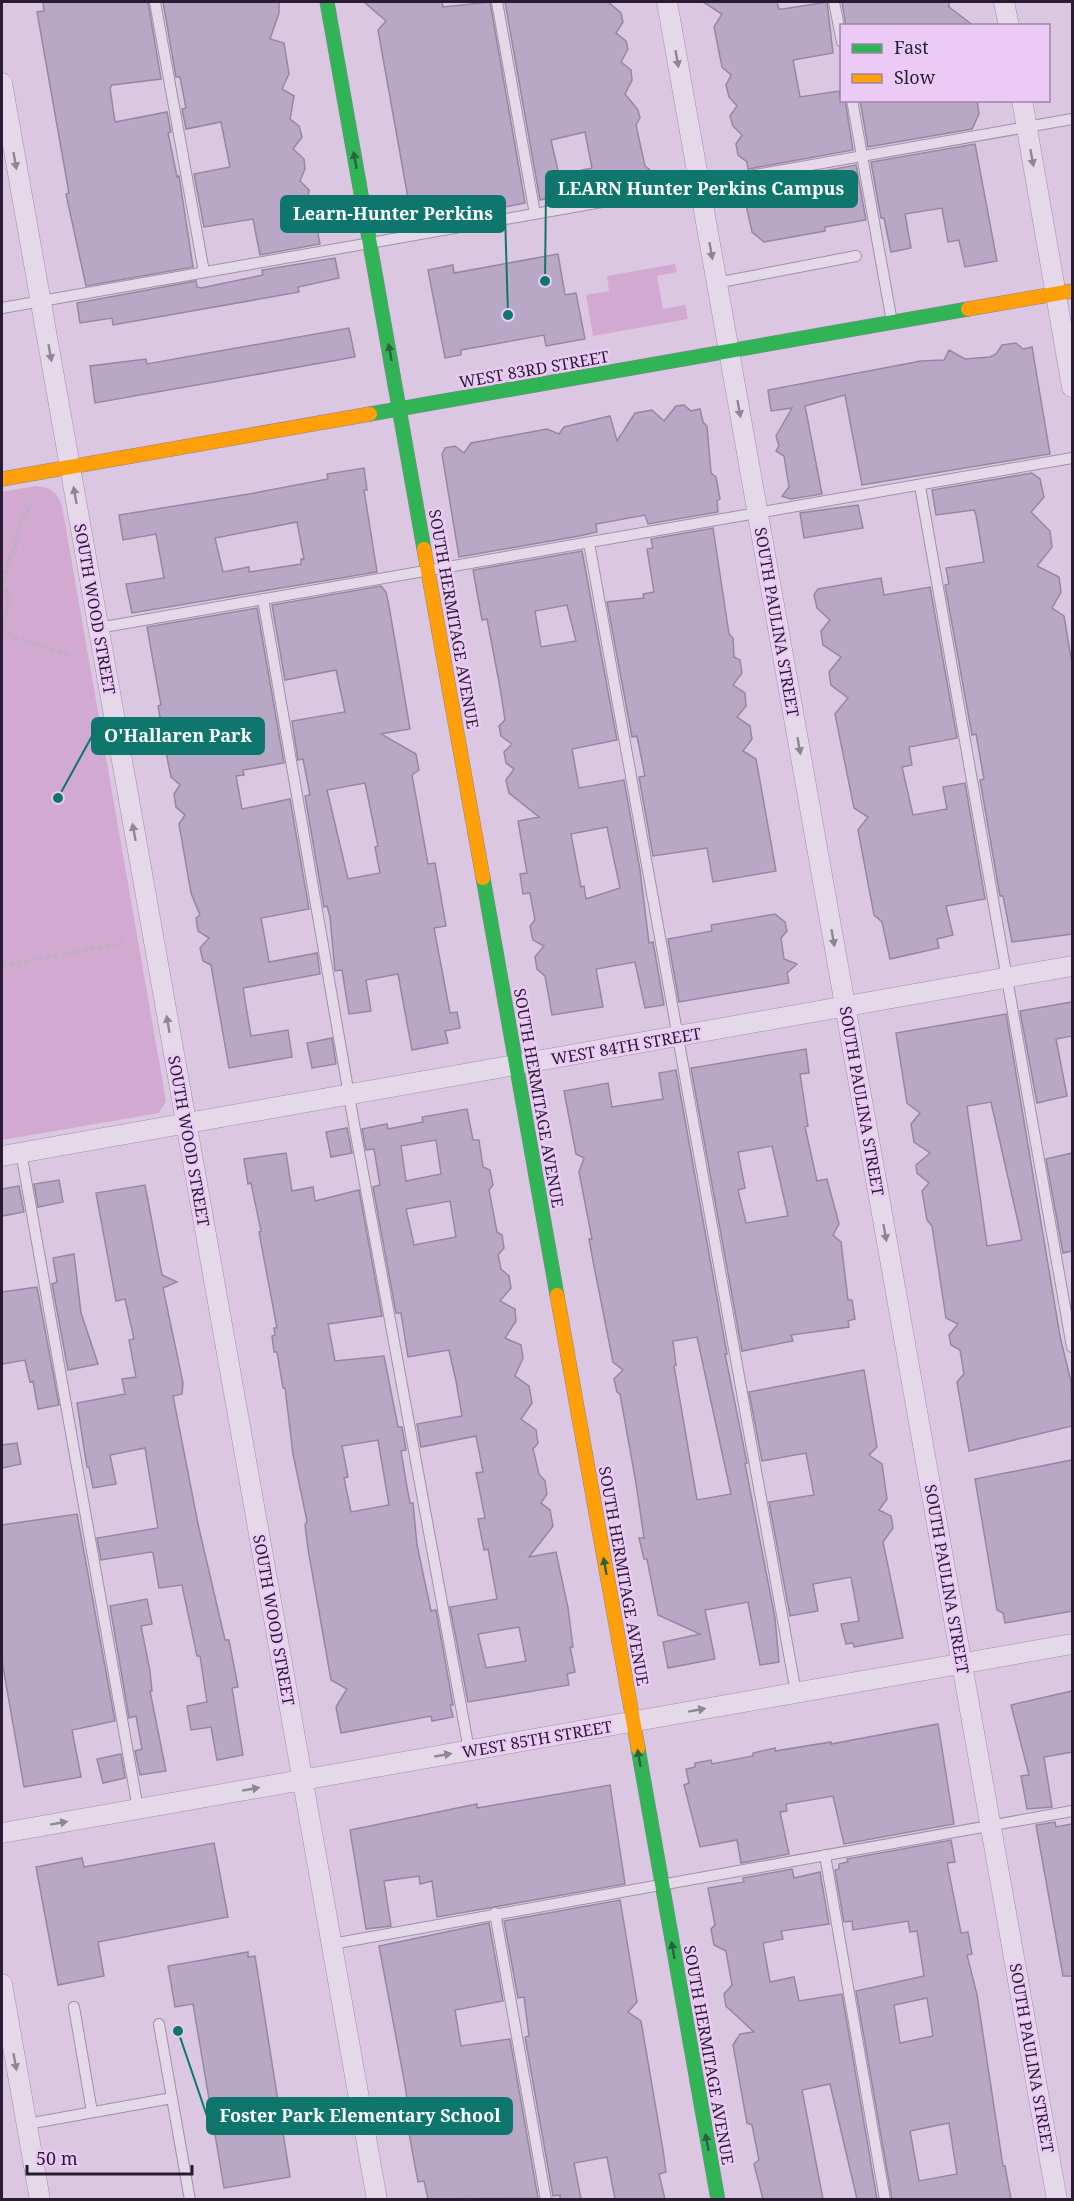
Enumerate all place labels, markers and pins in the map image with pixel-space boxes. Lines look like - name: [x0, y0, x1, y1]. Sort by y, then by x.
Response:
- callout: LEARN Hunter Perkins Campus: [546, 171, 857, 207]
- callout: Learn-Hunter Perkins: [281, 196, 505, 232]
- callout: O'Hallaren Park: [92, 718, 264, 754]
- callout: Foster Park Elementary School: [207, 2098, 512, 2134]

